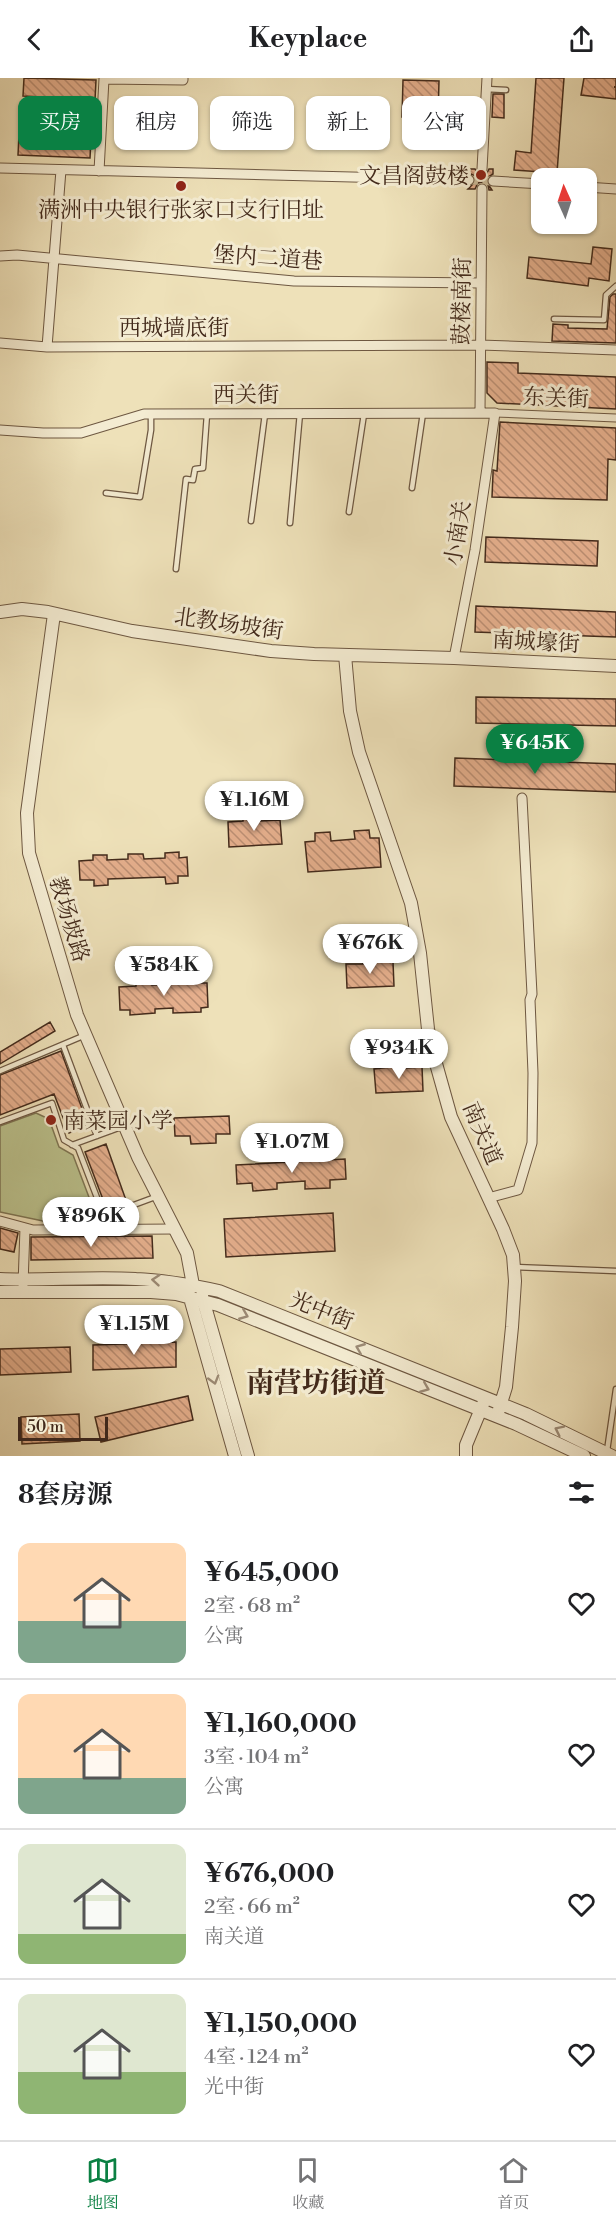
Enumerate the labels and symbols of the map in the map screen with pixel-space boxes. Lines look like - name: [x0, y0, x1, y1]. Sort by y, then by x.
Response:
- place label: 文昌阁鼓楼: [359, 163, 469, 190]
- marker: 文昌阁鼓楼: [474, 168, 488, 182]
- north arrow: [531, 168, 597, 234]
- marker: 满洲中央银行张家口支行旧址: [174, 179, 188, 193]
- place label: 满洲中央银行张家口支行旧址: [38, 197, 324, 224]
- street label: 堡内二道巷: [212, 241, 324, 276]
- street label: 鼓楼南街: [448, 257, 477, 345]
- street label: 西城墙底街: [119, 315, 229, 342]
- street label: 西关街: [213, 382, 279, 409]
- street label: 东关街: [522, 384, 589, 413]
- street label: 小南关: [440, 499, 477, 568]
- street label: 北教场坡街: [172, 603, 285, 646]
- street label: 南城壕街: [491, 627, 581, 658]
- pin: ¥645K: [493, 724, 577, 775]
- pin: ¥1.16M: [205, 781, 303, 832]
- street label: 教场坡路: [43, 873, 94, 965]
- pin: ¥676K: [328, 924, 412, 975]
- pin: ¥584K: [122, 946, 206, 997]
- pin: ¥934K: [357, 1029, 441, 1080]
- street label: 南关道: [456, 1098, 507, 1169]
- place label: 南菜园小学: [63, 1108, 173, 1135]
- marker: 南菜园小学: [44, 1113, 58, 1127]
- pin: ¥1.07M: [243, 1123, 341, 1174]
- pin: ¥896K: [49, 1197, 133, 1248]
- one-way arrow: [151, 1274, 160, 1287]
- street label: 光中街: [286, 1287, 357, 1336]
- pin: ¥1.15M: [85, 1305, 183, 1356]
- one-way arrow: [238, 1308, 249, 1320]
- one-way arrow: [355, 1342, 366, 1355]
- district label: 南营坊街道: [246, 1366, 386, 1401]
- one-way arrow: [207, 1375, 219, 1385]
- one-way arrow: [419, 1381, 430, 1393]
- scale bar: [18, 1414, 108, 1442]
- one-way arrow: [555, 1426, 566, 1438]

